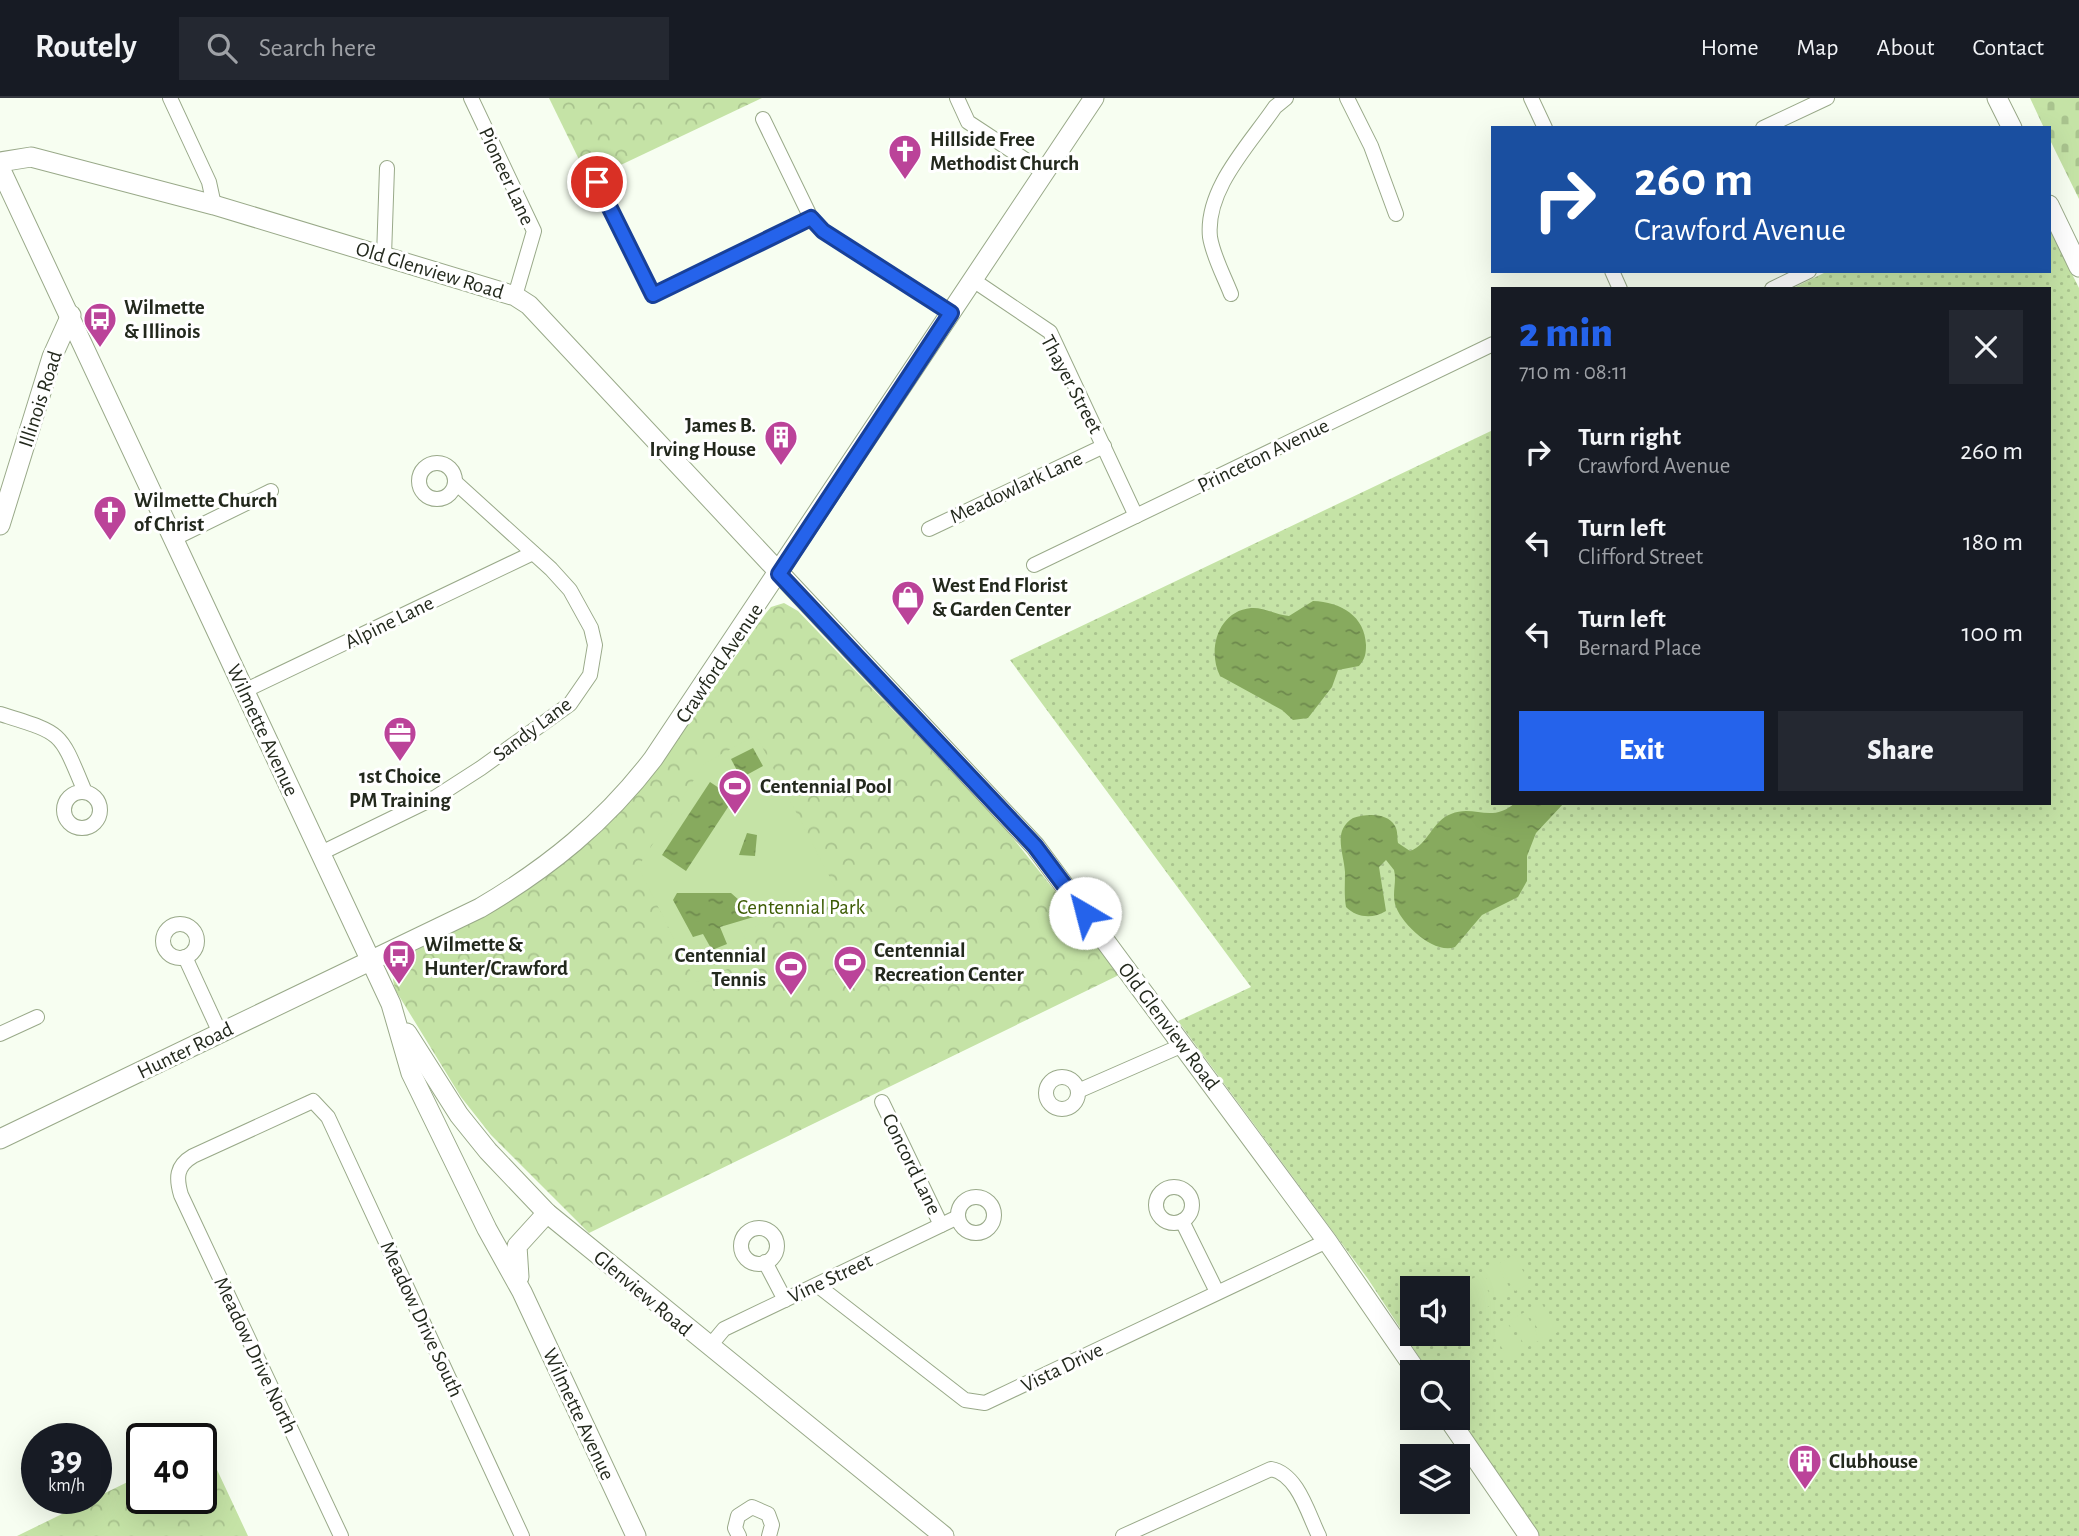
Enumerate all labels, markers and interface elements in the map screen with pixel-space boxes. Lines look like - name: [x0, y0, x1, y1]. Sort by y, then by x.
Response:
- search box: [179, 17, 669, 80]
- icon: search: [203, 29, 241, 67]
- text: Routely: [35, 31, 137, 64]
- text: Search here: [259, 35, 376, 61]
- text: Home: [1701, 36, 1759, 60]
- text: Map: [1797, 36, 1839, 60]
- text: About: [1877, 36, 1934, 60]
- text: Contact: [1972, 36, 2044, 60]
- street label: Pioneer Lane: [475, 124, 538, 228]
- place label: Hillside Free Methodist Church: [930, 129, 1079, 174]
- church icon: Hillside Free Methodist Church: [886, 132, 924, 181]
- pin: [567, 152, 627, 212]
- icon: right: [1519, 154, 1610, 245]
- text: 260 m: [1634, 156, 1753, 205]
- icon: arrive: [578, 163, 616, 201]
- text: Crawford Avenue: [1634, 214, 1846, 246]
- street label: Old Glenview Road: [353, 238, 506, 303]
- place label: Wilmette & Illinois: [124, 297, 205, 342]
- bus stop icon: Wilmette & Illinois: [81, 300, 119, 349]
- button: close: [1949, 310, 2023, 384]
- text: 2 min: [1519, 312, 1613, 354]
- street label: Thayer Street: [1037, 331, 1106, 437]
- street label: Illinois Road: [15, 348, 66, 450]
- text: 710 m · 08:11: [1519, 361, 1628, 384]
- place label: James B. Irving House: [649, 415, 756, 460]
- street label: Princeton Avenue: [1194, 415, 1332, 496]
- building icon: James B. Irving House: [762, 418, 800, 467]
- text: Turn right: [1578, 424, 1681, 450]
- icon: right: [1519, 433, 1557, 471]
- text: 260 m: [1960, 438, 2023, 464]
- street label: Meadowlark Lane: [947, 448, 1086, 527]
- text: Crawford Avenue: [1578, 455, 1730, 478]
- place label: Wilmette Church of Christ: [134, 490, 277, 535]
- church icon: Wilmette Church of Christ: [91, 493, 129, 542]
- text: Turn left: [1578, 515, 1666, 541]
- icon: left: [1519, 524, 1557, 562]
- text: 180 m: [1963, 529, 2023, 555]
- text: Clifford Street: [1578, 546, 1703, 569]
- place label: West End Florist & Garden Center: [932, 575, 1071, 620]
- shop icon: West End Florist & Garden Center: [889, 578, 927, 627]
- street label: Alpine Lane: [342, 592, 437, 653]
- street label: Crawford Avenue: [672, 600, 767, 727]
- text: Turn left: [1578, 606, 1666, 632]
- icon: left: [1519, 615, 1557, 653]
- text: 100 m: [1962, 620, 2023, 646]
- text: Bernard Place: [1578, 637, 1701, 660]
- street label: Wilmette Avenue: [223, 661, 302, 799]
- street label: Sandy Lane: [489, 693, 575, 765]
- button: Exit: [1519, 711, 1764, 791]
- button: Share: [1778, 711, 2023, 791]
- office icon: 1st Choice PM Training: [381, 714, 419, 763]
- place label: 1st Choice PM Training: [349, 766, 451, 811]
- sports icon: Centennial Pool: [716, 767, 754, 816]
- place label: Centennial Pool: [760, 776, 892, 797]
- position arrow: [1048, 876, 1122, 950]
- park label: Centennial Park: [737, 897, 866, 918]
- place label: Wilmette & Hunter/Crawford: [424, 934, 568, 979]
- bus stop icon: Wilmette & Hunter/Crawford: [380, 937, 418, 986]
- place label: Centennial Recreation Center: [874, 940, 1024, 985]
- sports icon: Centennial Recreation Center: [831, 943, 869, 992]
- place label: Centennial Tennis: [674, 945, 766, 990]
- sports icon: Centennial Tennis: [772, 948, 810, 997]
- street label: Old Glenview Road: [1114, 959, 1223, 1094]
- street label: Hunter Road: [134, 1018, 236, 1083]
- street label: Concord Lane: [878, 1110, 945, 1218]
- street label: Meadow Drive South: [376, 1238, 467, 1400]
- street label: Glenview Road: [590, 1247, 696, 1340]
- street label: Vine Street: [785, 1250, 876, 1307]
- street label: Meadow Drive North: [210, 1274, 301, 1437]
- map controls: [1400, 1276, 1470, 1514]
- button: sound: [1400, 1276, 1470, 1346]
- street label: Vista Drive: [1018, 1339, 1106, 1396]
- street label: Wilmette Avenue: [539, 1345, 618, 1483]
- button: search: [1400, 1360, 1470, 1430]
- speed limit sign: 40: [126, 1423, 217, 1514]
- text: 39: [50, 1442, 82, 1477]
- building icon: Clubhouse: [1786, 1442, 1824, 1491]
- button: layers: [1400, 1444, 1470, 1514]
- place label: Clubhouse: [1829, 1451, 1918, 1472]
- text: km/h: [48, 1477, 85, 1495]

